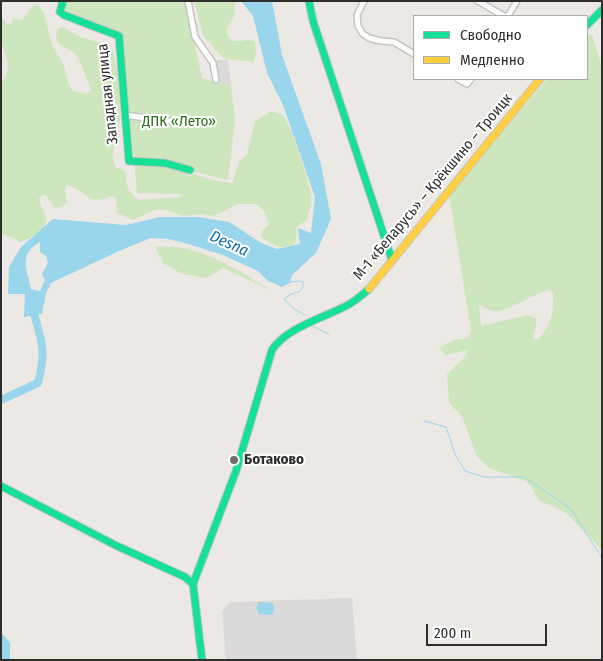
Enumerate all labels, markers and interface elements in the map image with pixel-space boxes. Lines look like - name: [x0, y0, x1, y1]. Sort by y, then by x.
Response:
- legend: [413, 15, 588, 80]
- text: Свободно: [460, 26, 522, 44]
- street label: Западная улица: [94, 43, 122, 145]
- text: Медленно: [460, 51, 525, 69]
- street label: М-1 «Беларусь» – Крёкшино – Троицк: [350, 90, 516, 284]
- park label: ДПК «Лето»: [142, 113, 216, 131]
- water label: Desna: [207, 227, 251, 261]
- place label: Ботаково: [244, 451, 304, 469]
- marker: Ботаково: [228, 454, 240, 466]
- scale bar: [428, 614, 549, 646]
- text: 200 m: [434, 624, 471, 642]

